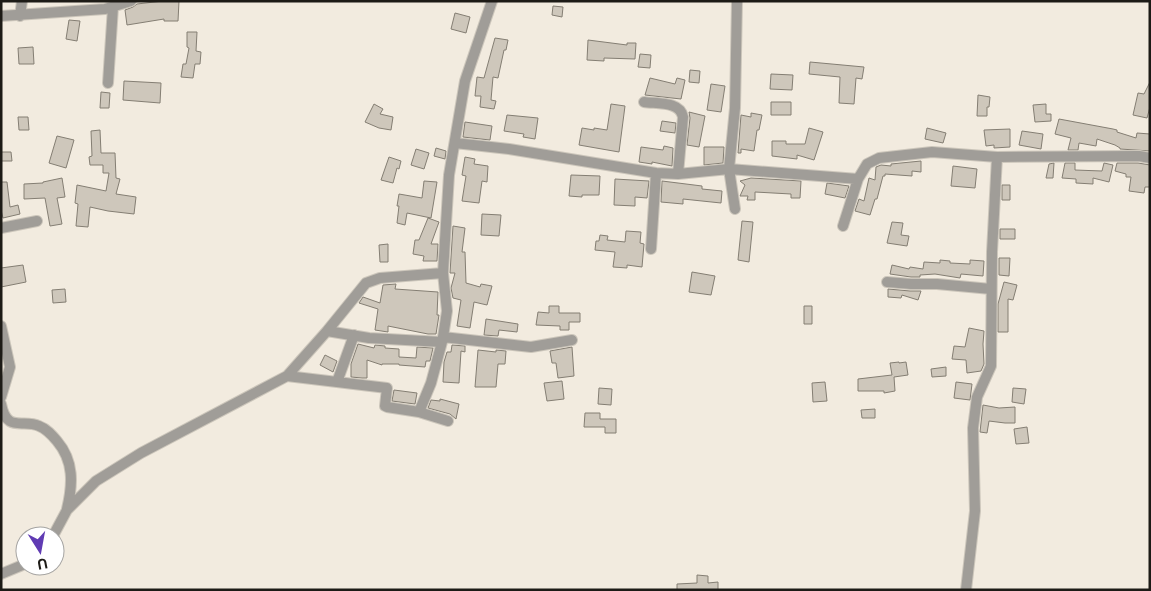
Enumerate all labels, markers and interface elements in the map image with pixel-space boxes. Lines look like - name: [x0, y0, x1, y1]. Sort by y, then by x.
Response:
- north arrow: [15, 526, 65, 576]
- text: U: [36, 555, 49, 574]

